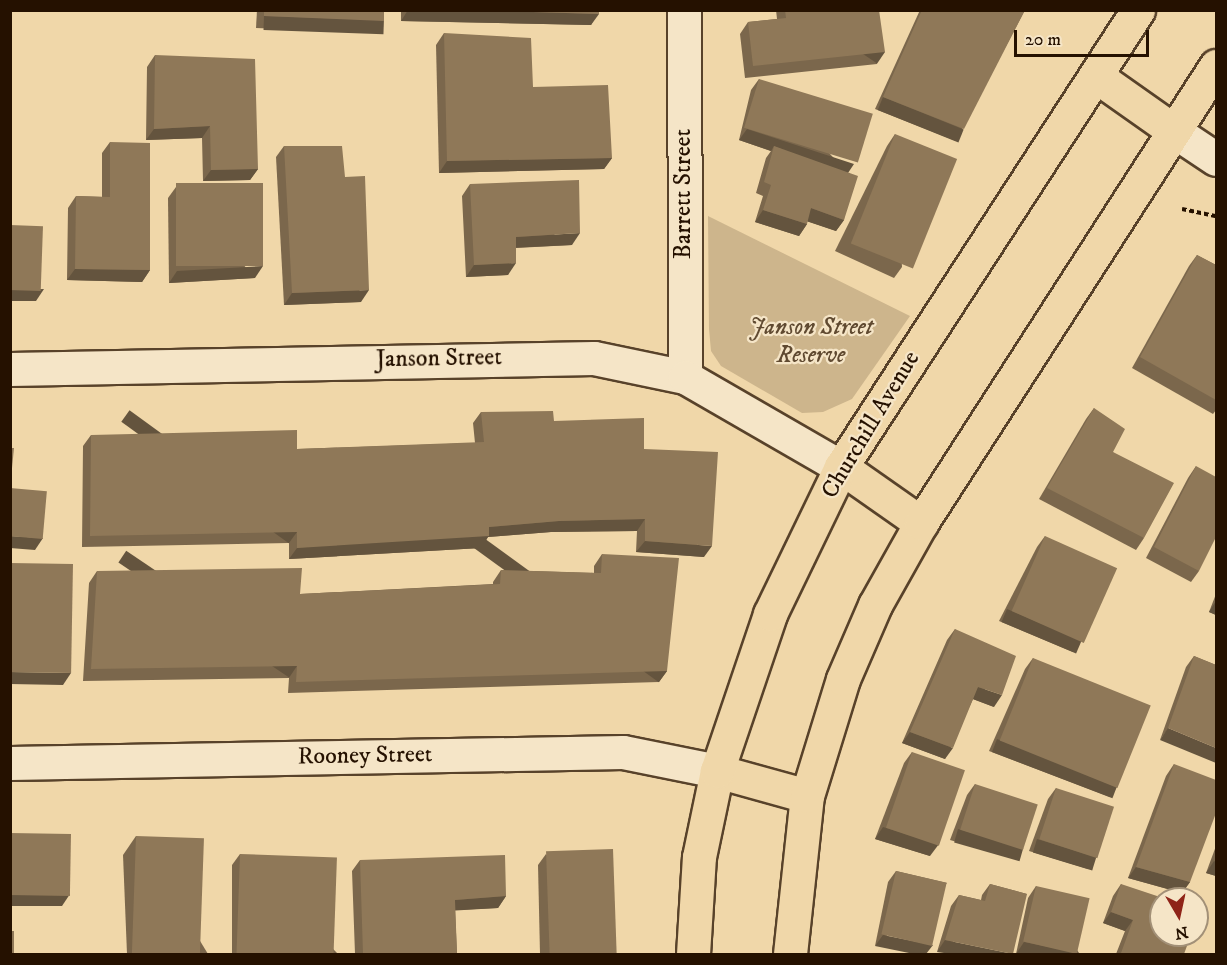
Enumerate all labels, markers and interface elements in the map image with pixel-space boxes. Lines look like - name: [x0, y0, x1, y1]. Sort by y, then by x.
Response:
- scale bar: [1017, 18, 1152, 56]
- text: 20 m: [1025, 29, 1061, 51]
- street label: Barrett Street: [670, 129, 698, 259]
- park label: Janson Street Reserve: [749, 314, 873, 370]
- street label: Janson Street: [376, 344, 502, 374]
- street label: Churchill Avenue: [816, 346, 926, 504]
- street label: Rooney Street: [297, 740, 433, 772]
- north arrow: [1149, 887, 1209, 947]
- text: N: [1173, 922, 1190, 944]

